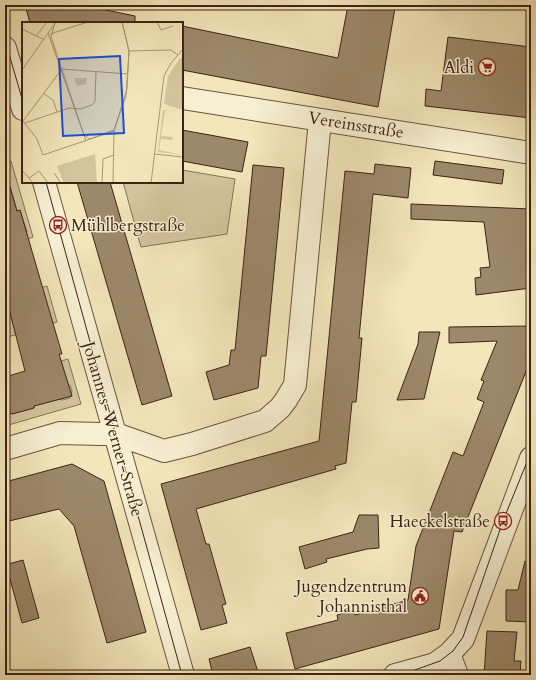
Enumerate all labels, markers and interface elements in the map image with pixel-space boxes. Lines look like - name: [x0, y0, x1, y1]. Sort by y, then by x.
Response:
- inset map: [22, 22, 183, 183]
- place label: Aldi: [444, 56, 474, 79]
- supermarket icon: Aldi: [477, 57, 497, 77]
- street label: Vereinsstraße: [306, 106, 406, 144]
- place label: Mühlbergstraße: [71, 214, 185, 237]
- bus stop icon: Mühlbergstraße: [48, 215, 68, 235]
- street label: Johannes-Werner-Straße: [76, 336, 149, 519]
- place label: Haeckelstraße: [389, 510, 490, 533]
- bus stop icon: Haeckelstraße: [493, 511, 513, 531]
- place label: Jugendzentrum Johannisthal: [293, 575, 408, 618]
- public building icon: Jugendzentrum Johannisthal: [410, 586, 430, 606]

